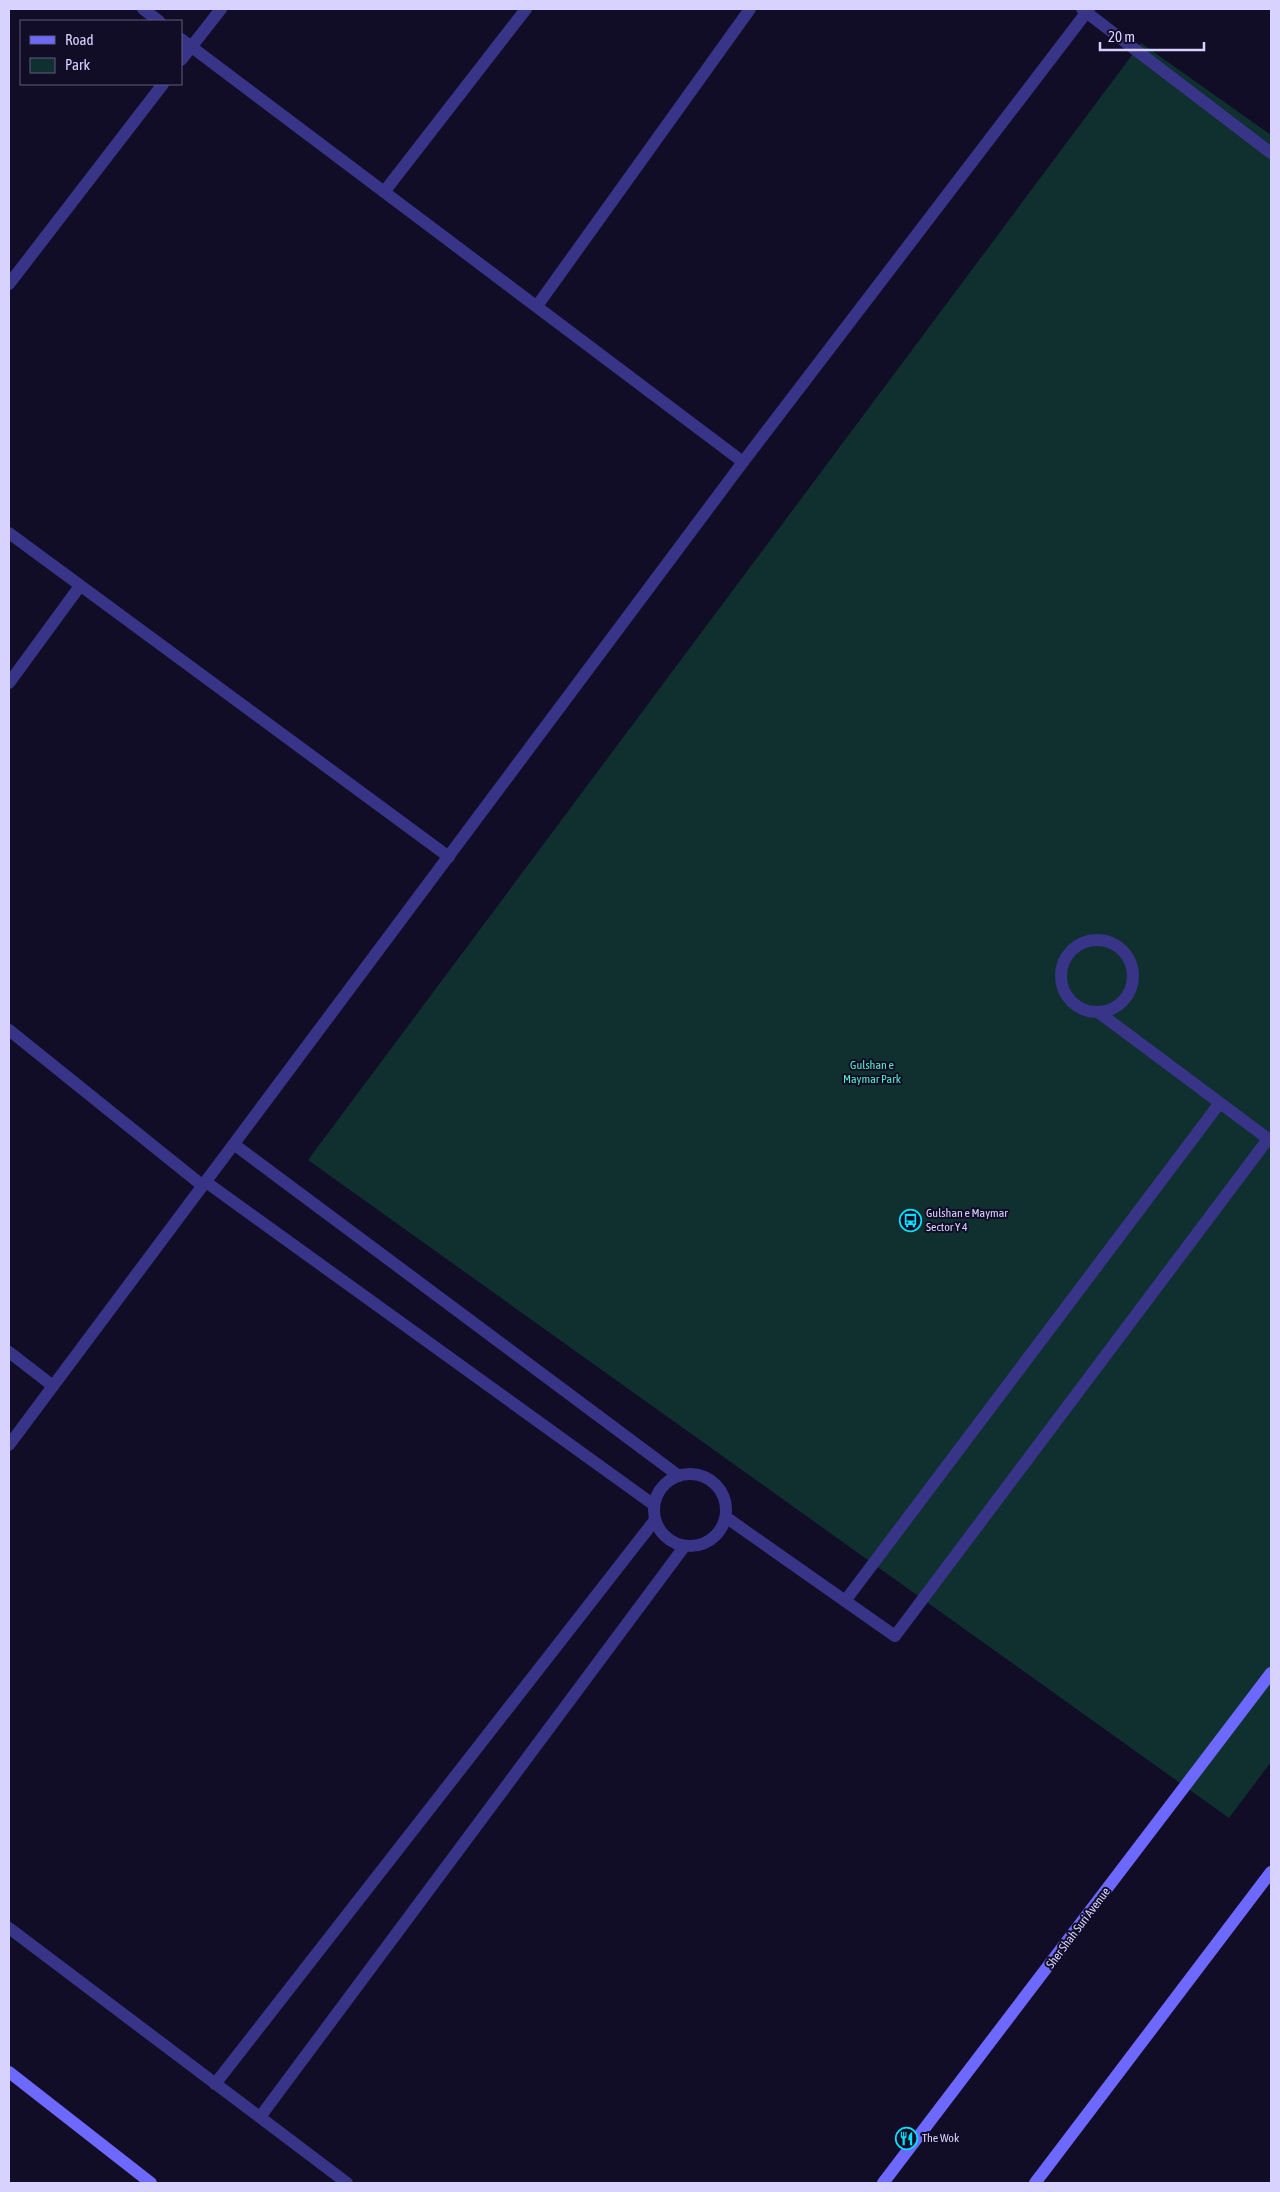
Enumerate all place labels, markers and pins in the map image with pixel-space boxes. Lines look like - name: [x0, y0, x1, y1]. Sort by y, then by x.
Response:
- place label: Gulshan e Maymar Sector Y 4: [926, 1206, 1008, 1234]
- bus stop icon: Gulshan e Maymar Sector Y 4: [898, 1208, 922, 1232]
- restaurant icon: The Wok: [894, 2126, 918, 2150]
- place label: The Wok: [922, 2131, 960, 2145]

